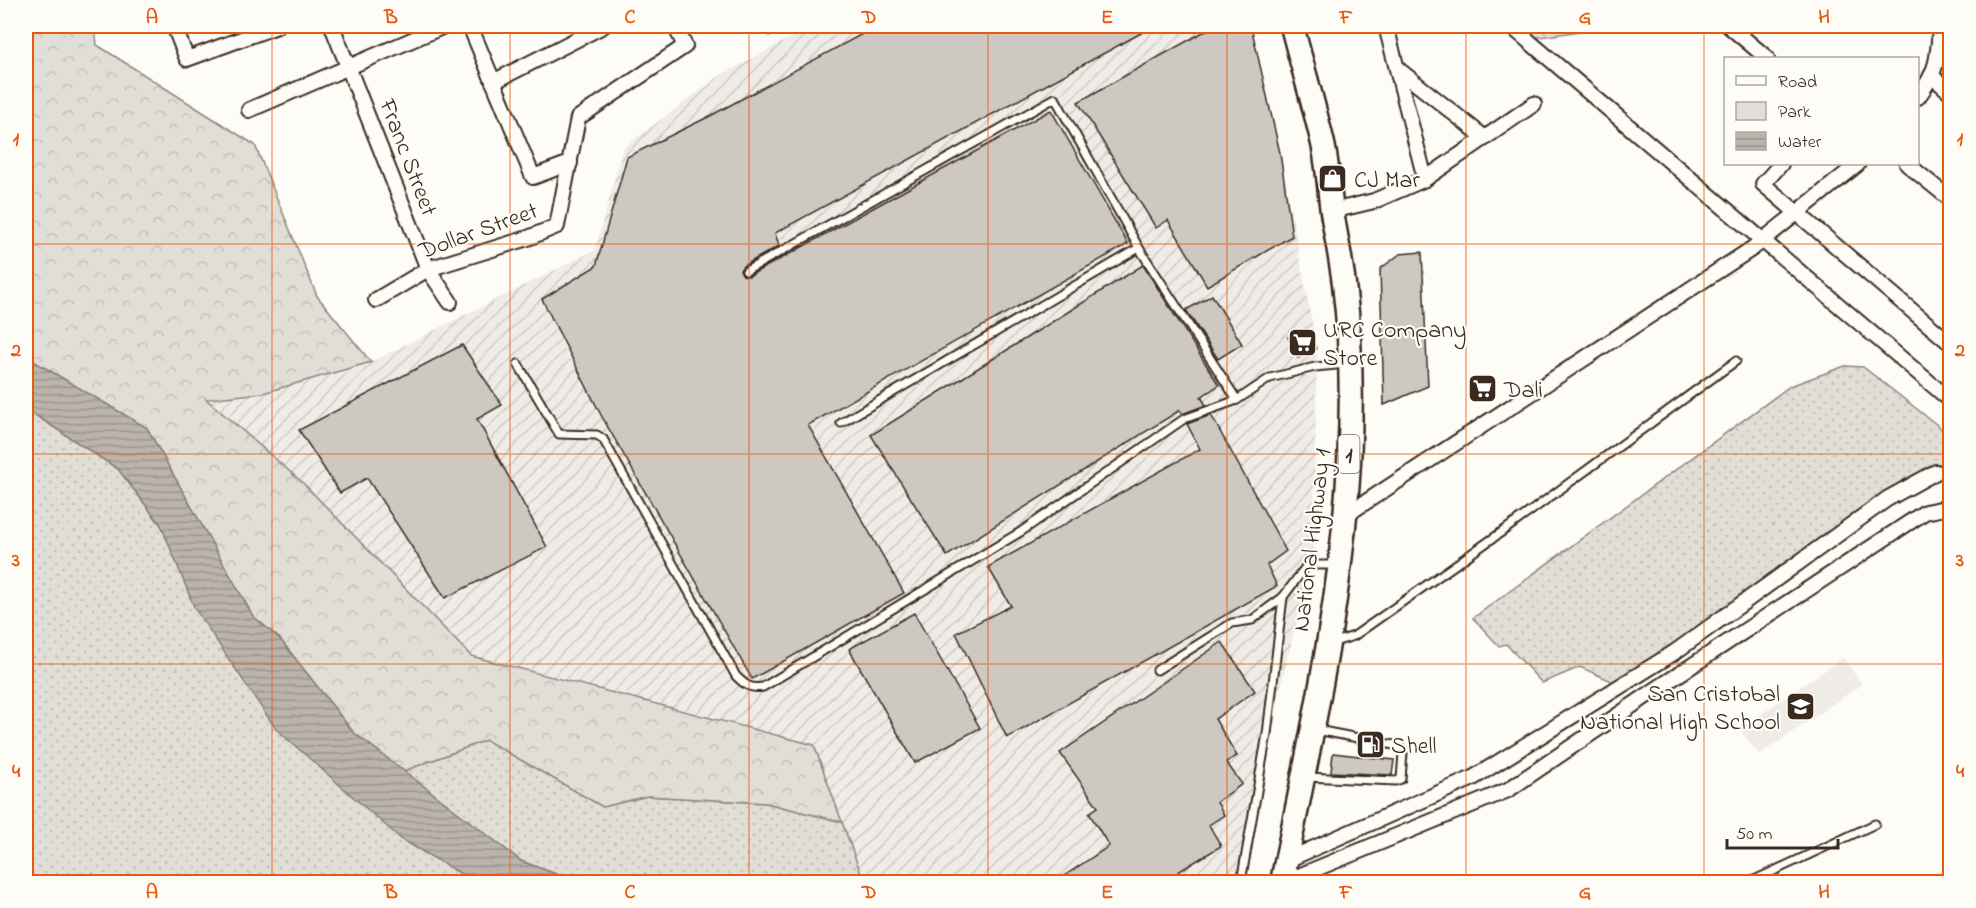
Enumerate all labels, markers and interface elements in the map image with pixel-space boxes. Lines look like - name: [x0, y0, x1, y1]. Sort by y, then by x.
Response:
- text: A: [146, 4, 158, 33]
- text: B: [383, 4, 398, 33]
- text: C: [625, 4, 636, 33]
- text: D: [861, 4, 876, 33]
- text: E: [1101, 4, 1113, 33]
- text: F: [1339, 4, 1353, 33]
- text: G: [1579, 4, 1592, 33]
- text: H: [1818, 4, 1830, 33]
- legend: [1724, 57, 1919, 165]
- text: Road: [1778, 70, 1817, 96]
- street label: Franc Street: [368, 93, 445, 222]
- text: Park: [1778, 100, 1811, 126]
- text: 1: [13, 126, 20, 155]
- text: 1: [1957, 126, 1964, 155]
- text: Water: [1778, 130, 1822, 156]
- shop icon: CJ Mar: [1317, 163, 1349, 195]
- place label: CJ Mar: [1354, 164, 1420, 199]
- street label: Dollar Street: [414, 195, 543, 270]
- place label: URC Company Store: [1323, 314, 1466, 377]
- supermarket icon: URC Company Store: [1286, 327, 1318, 359]
- text: 2: [10, 337, 21, 366]
- text: 2: [1954, 337, 1965, 366]
- supermarket icon: Dali: [1467, 373, 1499, 405]
- place label: Dali: [1503, 374, 1543, 409]
- road number: 1: [1338, 435, 1360, 473]
- street label: National Highway 1: [1285, 446, 1343, 634]
- text: 3: [11, 547, 20, 576]
- text: 3: [1955, 547, 1964, 576]
- place label: San Cristobal National High School: [1580, 678, 1780, 741]
- school or university icon: San Cristobal National High School: [1785, 691, 1817, 723]
- fuel station icon: Shell: [1354, 729, 1386, 761]
- place label: Shell: [1391, 730, 1437, 765]
- text: 4: [12, 758, 21, 787]
- text: 4: [1956, 758, 1965, 787]
- scale bar: [1727, 812, 1838, 850]
- text: 50 m: [1736, 822, 1773, 848]
- text: A: [146, 879, 158, 908]
- text: B: [383, 879, 398, 908]
- text: C: [625, 879, 636, 908]
- text: D: [861, 879, 876, 908]
- text: E: [1101, 879, 1113, 908]
- text: F: [1339, 879, 1353, 908]
- text: G: [1579, 879, 1592, 908]
- text: H: [1818, 879, 1830, 908]

